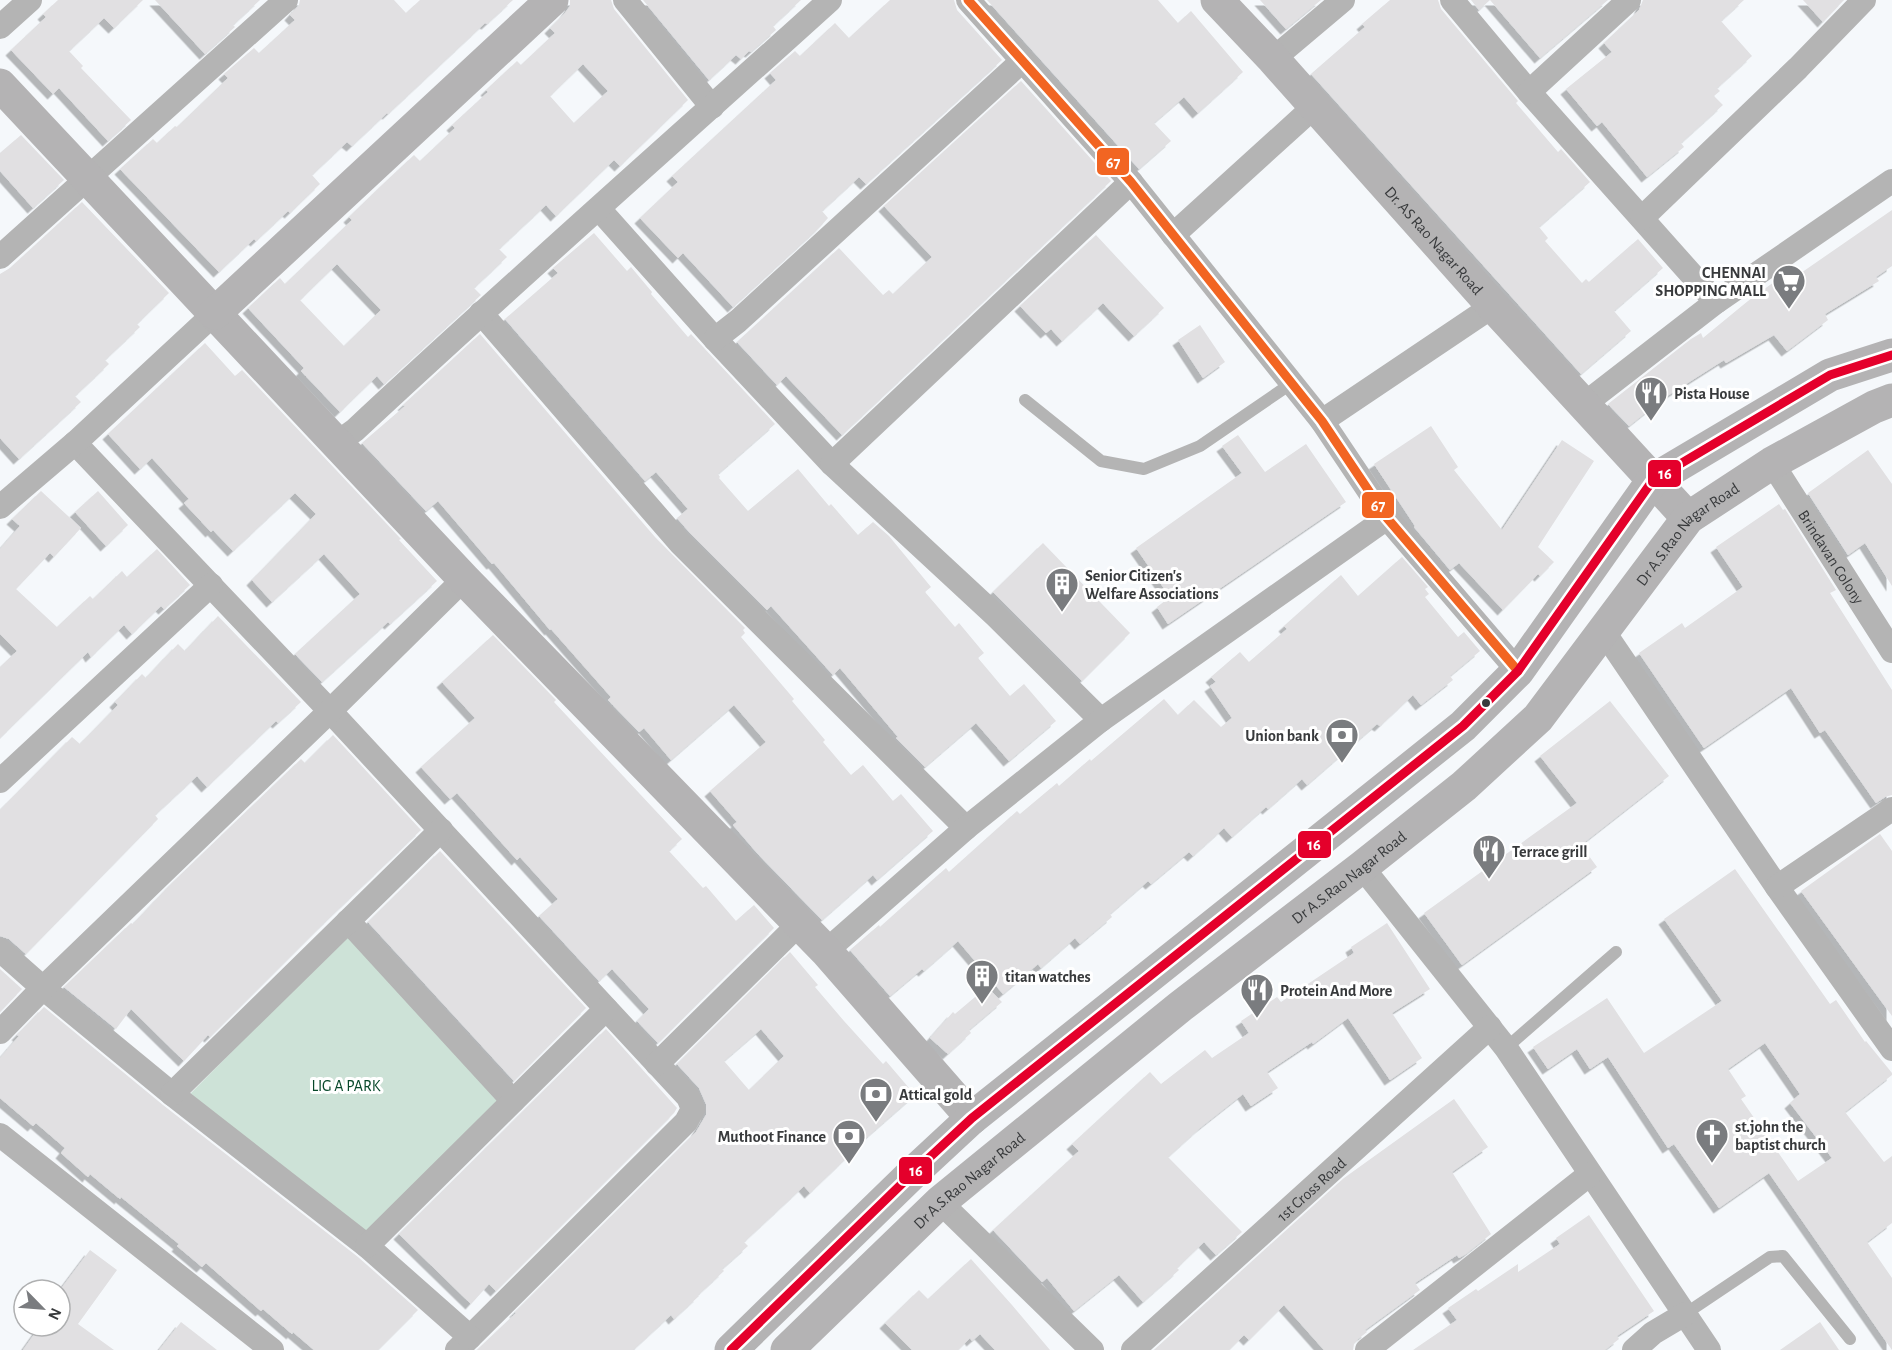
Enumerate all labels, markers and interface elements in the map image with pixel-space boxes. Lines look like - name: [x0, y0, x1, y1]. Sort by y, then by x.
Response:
- line badge: 67: [1096, 147, 1130, 176]
- text: 67: [1106, 155, 1120, 171]
- street label: Dr. AS Rao Nagar Road: [1381, 184, 1486, 298]
- supermarket icon: CHENNAI SHOPPING MALL: [1771, 263, 1807, 310]
- place label: CHENNAI SHOPPING MALL: [1655, 265, 1766, 299]
- restaurant icon: Pista House: [1633, 375, 1669, 422]
- place label: Pista House: [1674, 386, 1750, 402]
- line badge: 16: [1647, 459, 1682, 488]
- text: 16: [1658, 466, 1672, 482]
- street label: Dr A.S.Rao Nagar Road: [1633, 480, 1742, 589]
- line badge: 67: [1361, 491, 1395, 519]
- text: 67: [1371, 498, 1385, 514]
- street label: Brindavan Colony: [1795, 507, 1867, 608]
- building icon: Senior Citizen's Welfare Associations: [1044, 566, 1080, 613]
- place label: Senior Citizen's Welfare Associations: [1085, 568, 1219, 602]
- unlabelled marker: [1480, 697, 1492, 709]
- bank icon: Union bank: [1324, 717, 1360, 764]
- place label: Union bank: [1245, 728, 1319, 744]
- street label: Dr A.S.Rao Nagar Road: [1289, 828, 1409, 927]
- line badge: 16: [1297, 830, 1332, 859]
- restaurant icon: Terrace grill: [1471, 833, 1507, 880]
- text: 16: [1307, 837, 1321, 853]
- place label: Terrace grill: [1512, 844, 1588, 860]
- building icon: titan watches: [964, 958, 1000, 1005]
- place label: titan watches: [1005, 969, 1091, 985]
- restaurant icon: Protein And More: [1239, 972, 1275, 1019]
- place label: Protein And More: [1280, 983, 1393, 999]
- bank icon: Attical gold: [858, 1076, 894, 1123]
- park label: LIG A PARK: [311, 1078, 381, 1094]
- place label: Attical gold: [899, 1087, 973, 1103]
- church icon: st.john the baptist church: [1694, 1117, 1730, 1164]
- bank icon: Muthoot Finance: [831, 1118, 867, 1165]
- place label: st.john the baptist church: [1735, 1119, 1826, 1153]
- place label: Muthoot Finance: [718, 1129, 826, 1145]
- street label: Dr A.S.Rao Nagar Road: [911, 1130, 1028, 1232]
- street label: 1st Cross Road: [1274, 1155, 1349, 1225]
- line badge: 16: [898, 1156, 933, 1185]
- text: 16: [909, 1163, 923, 1179]
- north arrow: [12, 1278, 72, 1338]
- text: N: [45, 1305, 64, 1322]

